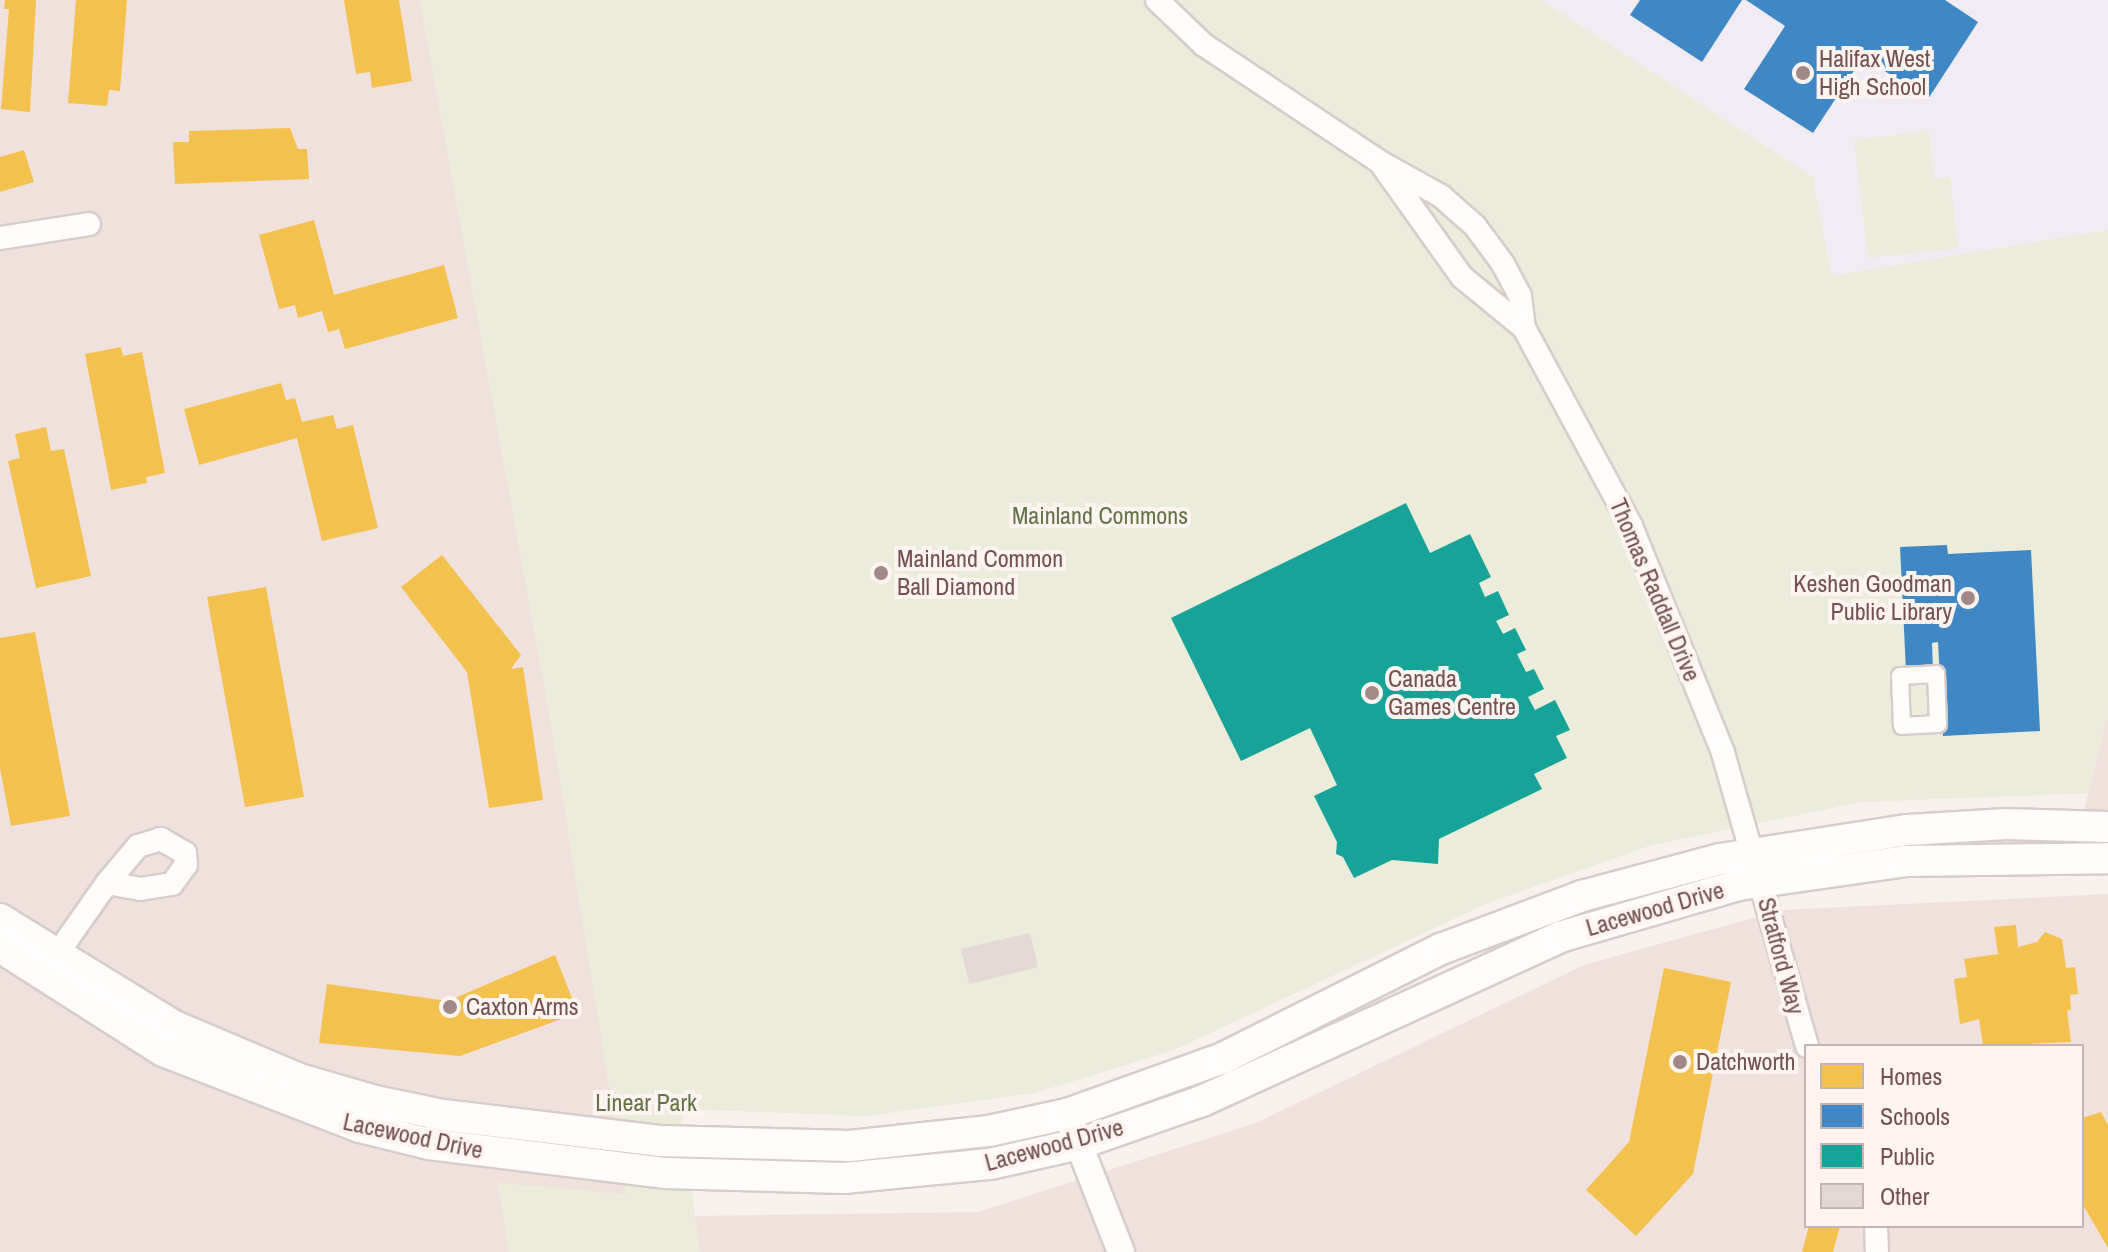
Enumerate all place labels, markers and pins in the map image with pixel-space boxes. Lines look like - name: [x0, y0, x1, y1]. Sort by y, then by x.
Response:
- place label: Halifax West High School: [1819, 45, 1930, 101]
- marker: Halifax West High School: [1794, 64, 1812, 82]
- place label: Mainland Common Ball Diamond: [897, 545, 1063, 601]
- marker: Mainland Common Ball Diamond: [872, 564, 890, 582]
- place label: Keshen Goodman Public Library: [1793, 570, 1952, 626]
- marker: Keshen Goodman Public Library: [1959, 589, 1977, 607]
- place label: Canada Games Centre: [1388, 665, 1516, 721]
- marker: Canada Games Centre: [1363, 684, 1381, 702]
- place label: Caxton Arms: [466, 993, 580, 1021]
- marker: Caxton Arms: [441, 998, 459, 1016]
- place label: Datchworth: [1696, 1048, 1796, 1076]
- marker: Datchworth: [1671, 1053, 1689, 1071]

